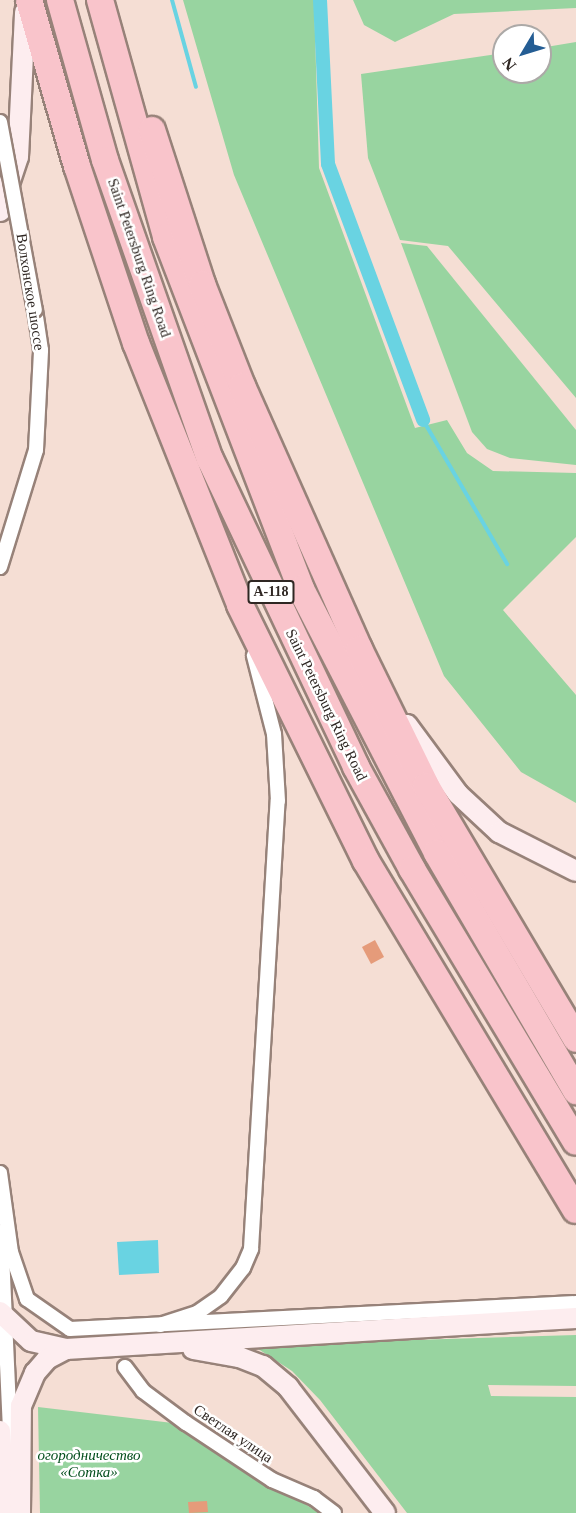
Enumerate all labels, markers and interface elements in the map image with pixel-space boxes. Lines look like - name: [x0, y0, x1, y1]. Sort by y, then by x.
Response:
- north arrow: [492, 24, 552, 84]
- text: N: [499, 54, 519, 74]
- street label: Saint Petersburg Ring Road: [103, 176, 175, 340]
- street label: Волхонское шоссе: [12, 232, 48, 352]
- road number: А-118: [247, 581, 295, 603]
- street label: Saint Petersburg Ring Road: [281, 626, 371, 784]
- street label: Светлая улица: [190, 1401, 276, 1467]
- park label: огородничество «Сотка»: [37, 1446, 141, 1481]

